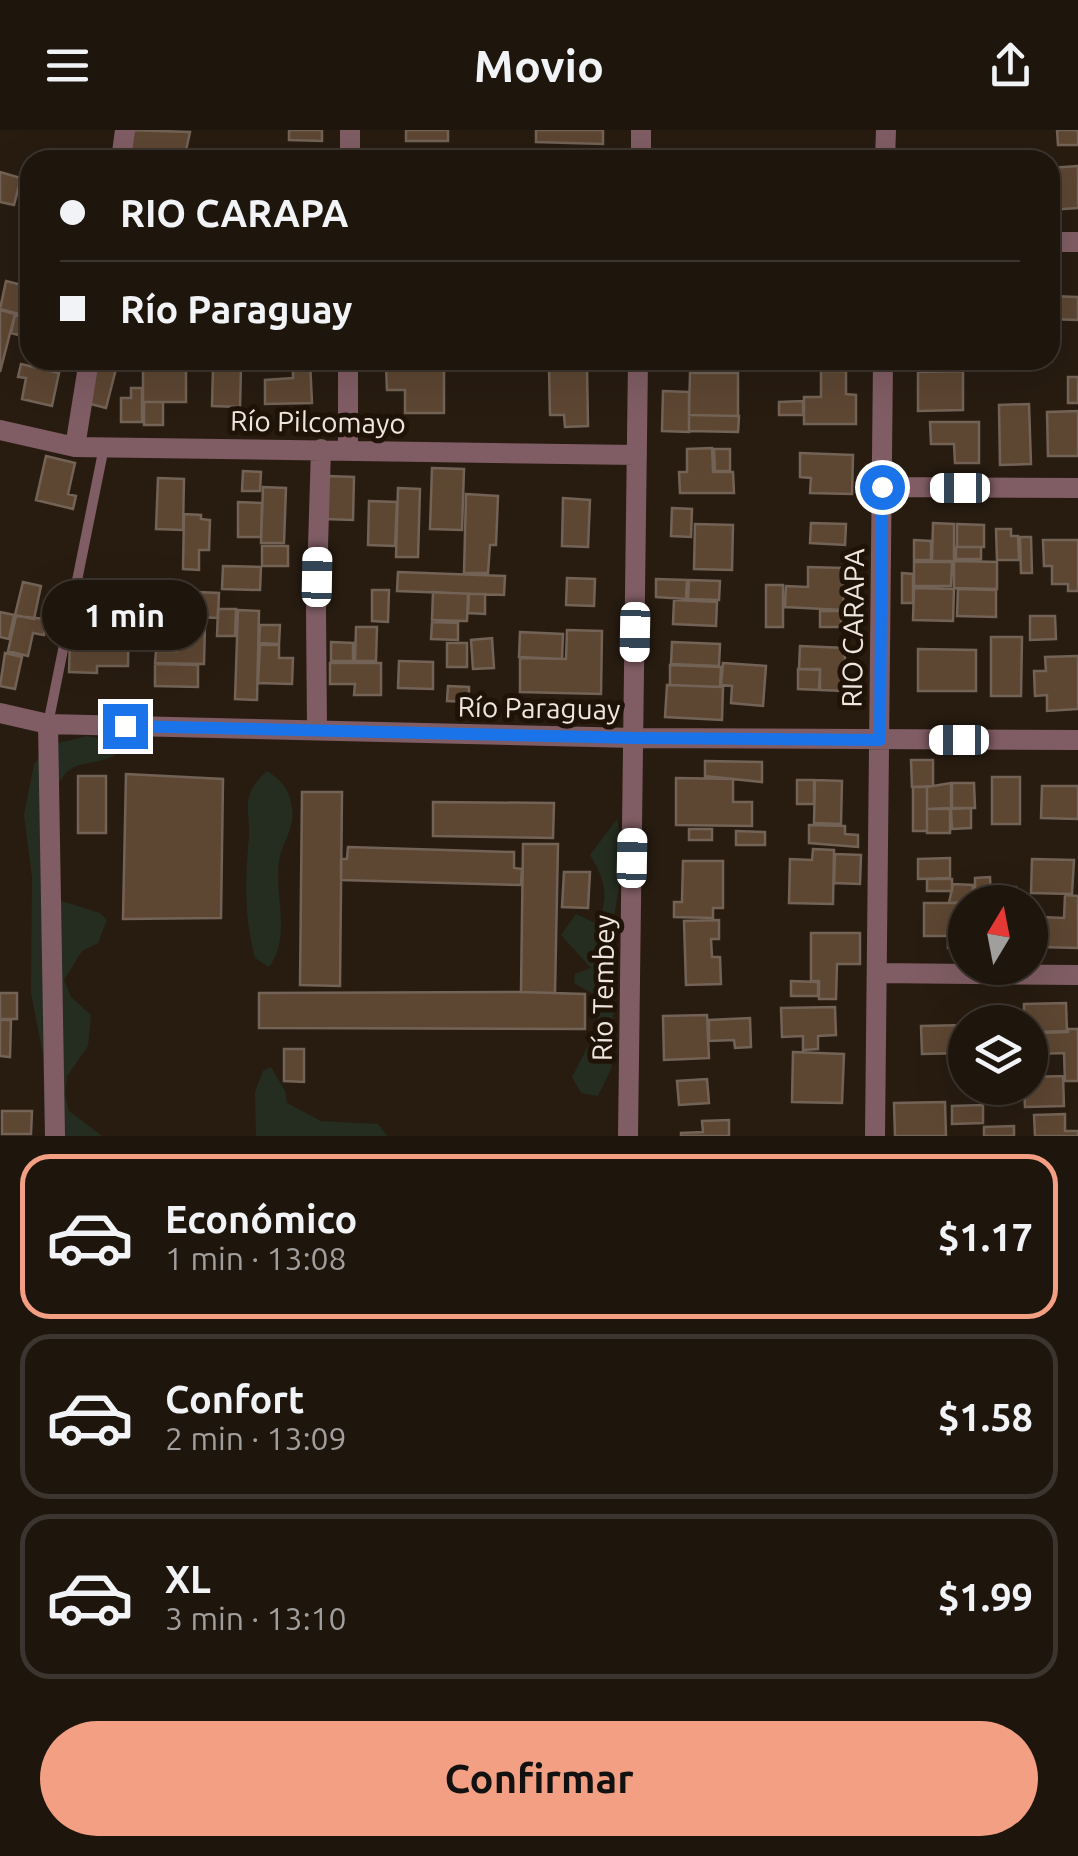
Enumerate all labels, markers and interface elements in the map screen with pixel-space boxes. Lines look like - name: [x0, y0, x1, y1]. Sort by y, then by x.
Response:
- icon: menu: [40, 38, 95, 93]
- icon: share: [983, 38, 1038, 93]
- text: Movio: [474, 40, 604, 91]
- text: RIO CARAPA: [120, 192, 349, 234]
- text: Río Paraguay: [120, 288, 352, 330]
- street label: Río Pilcomayo: [230, 404, 406, 439]
- route start: [860, 465, 905, 510]
- car: [930, 473, 990, 503]
- car: [301, 547, 333, 607]
- street label: RIO CARAPA: [836, 548, 869, 708]
- callout: 1 min: [42, 581, 208, 651]
- text: 1 min: [84, 597, 165, 633]
- car: [619, 602, 651, 662]
- street label: Río Paraguay: [457, 691, 621, 724]
- route end: [103, 704, 148, 749]
- car: [929, 725, 989, 755]
- car: [616, 828, 648, 888]
- north arrow: [948, 885, 1048, 985]
- map controls: [948, 885, 1048, 1105]
- street label: Río Tembey: [586, 915, 619, 1061]
- button: layers: [948, 1005, 1048, 1105]
- icon: car: [45, 1192, 135, 1282]
- text: Económico: [165, 1198, 357, 1240]
- text: $1.17: [938, 1216, 1033, 1258]
- text: 1 min · 13:08: [165, 1240, 347, 1276]
- icon: car: [45, 1372, 135, 1462]
- text: Confort: [165, 1378, 304, 1420]
- text: $1.58: [938, 1396, 1033, 1438]
- text: 2 min · 13:09: [165, 1420, 347, 1456]
- icon: car: [45, 1552, 135, 1642]
- text: XL: [165, 1558, 211, 1600]
- text: $1.99: [938, 1576, 1033, 1618]
- text: 3 min · 13:10: [165, 1600, 347, 1636]
- button: Confirmar: [40, 1721, 1038, 1836]

